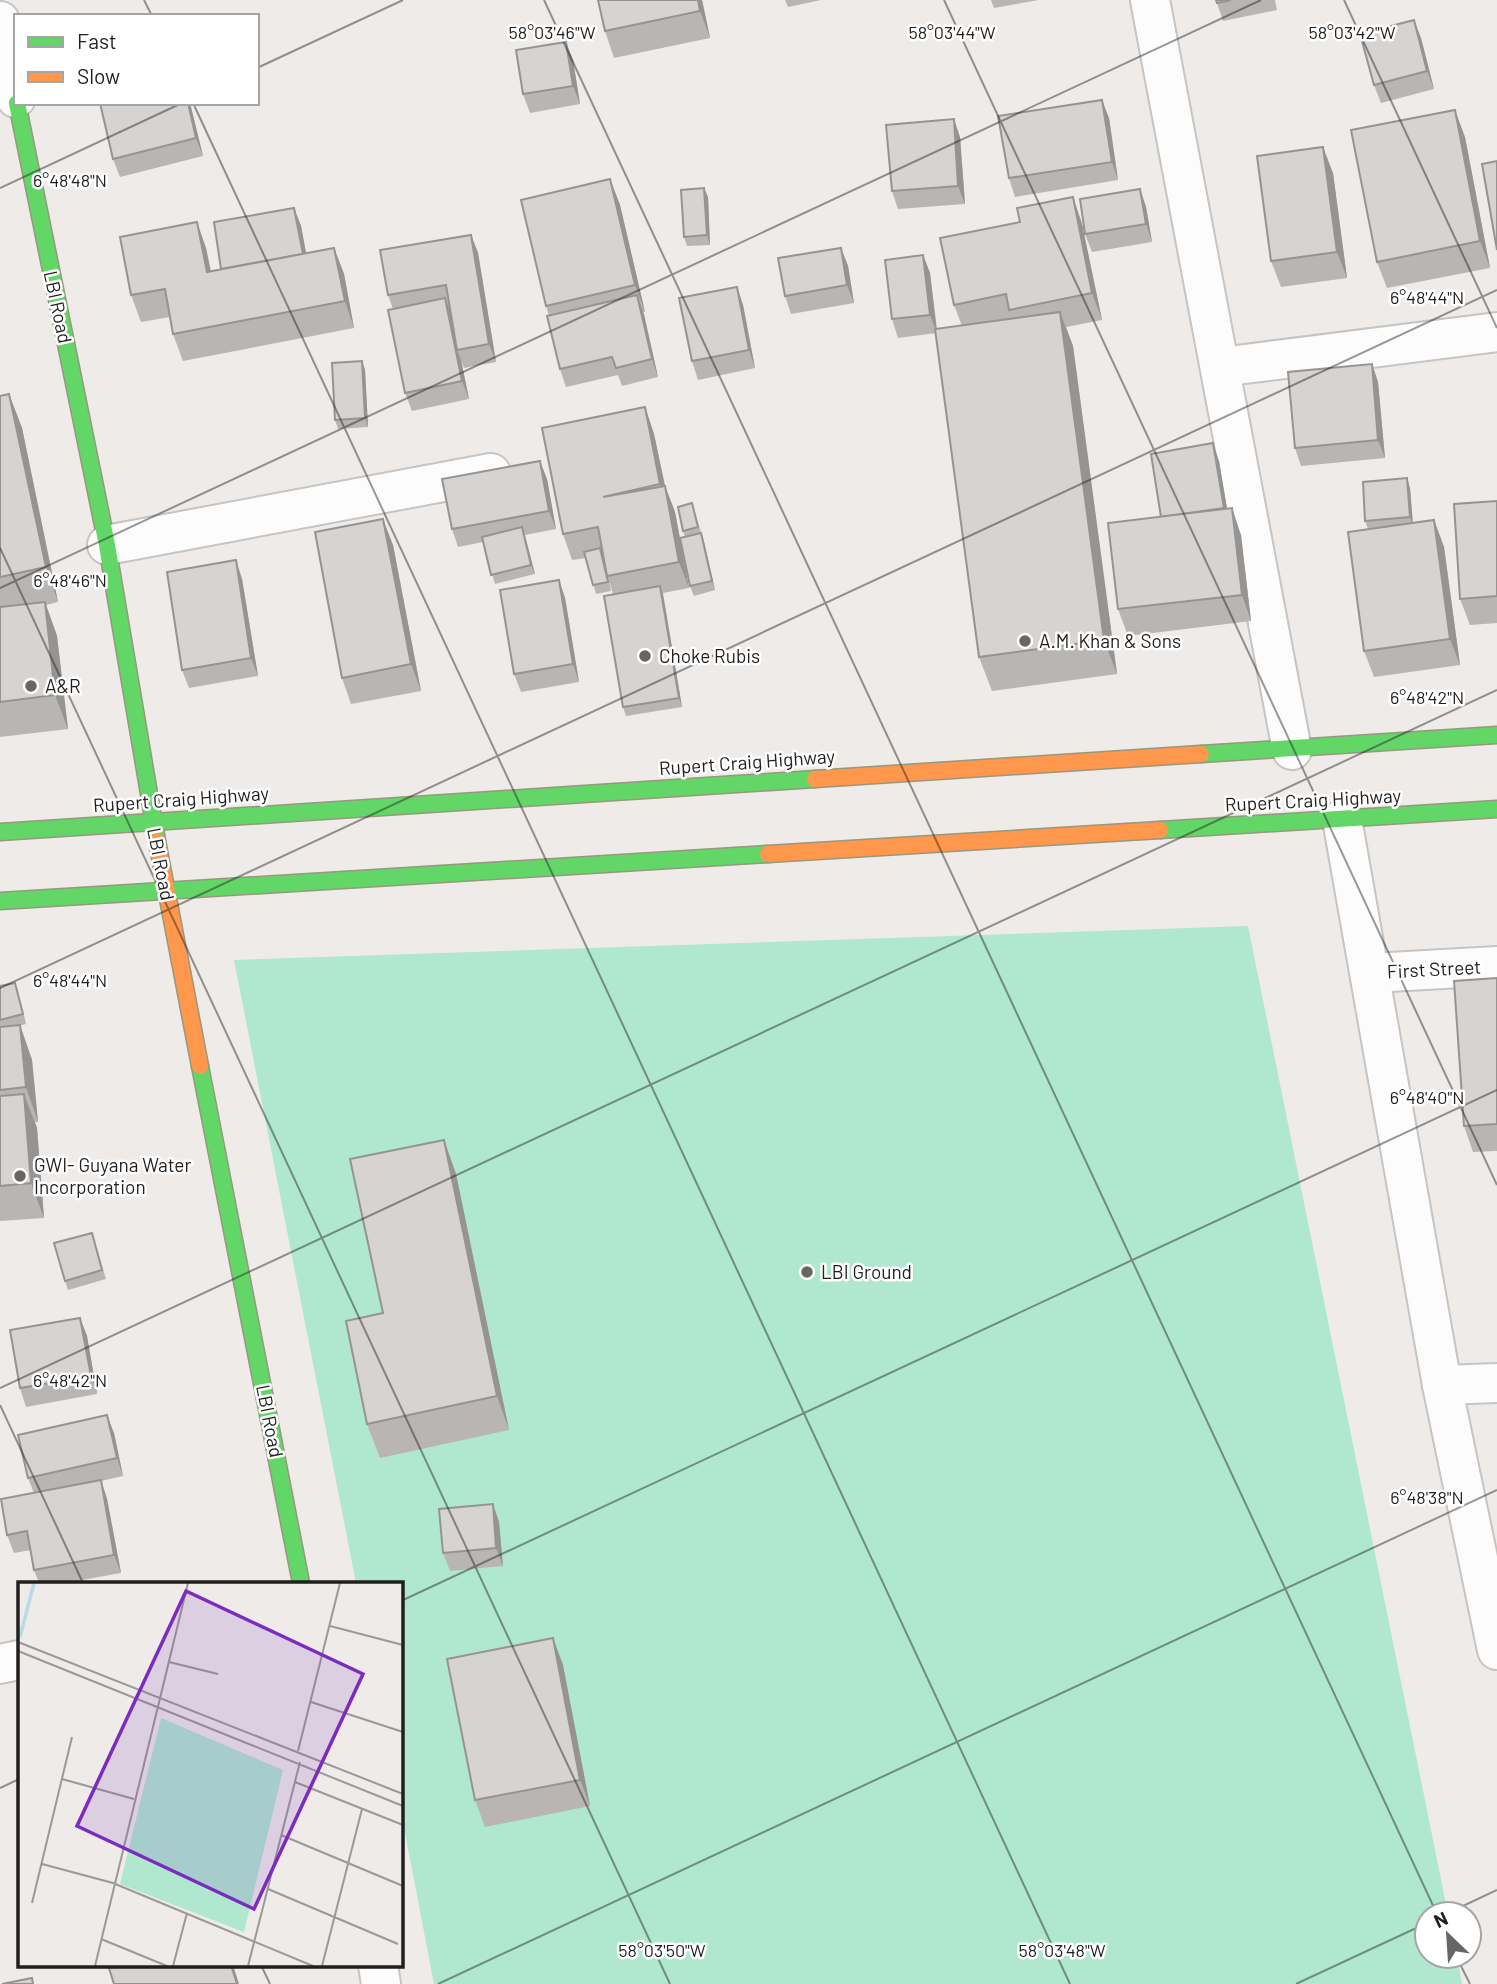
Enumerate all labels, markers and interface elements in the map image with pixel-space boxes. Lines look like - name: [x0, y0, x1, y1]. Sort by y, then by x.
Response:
- legend: [14, 14, 259, 105]
- text: 58°03'46"W: [509, 21, 596, 43]
- text: 58°03'44"W: [908, 21, 996, 43]
- text: 58°03'42"W: [1308, 21, 1396, 43]
- text: Fast: [77, 28, 117, 53]
- text: Slow: [77, 63, 120, 88]
- text: 6°48'48"N: [33, 169, 107, 191]
- street label: LBI Road: [40, 269, 77, 345]
- text: 6°48'44"N: [1390, 286, 1464, 308]
- text: 6°48'46"N: [33, 569, 107, 591]
- place label: A.M. Khan & Sons: [1039, 629, 1181, 652]
- marker: A.M. Khan & Sons: [1017, 633, 1033, 649]
- place label: Choke Rubis: [659, 644, 760, 667]
- marker: Choke Rubis: [637, 648, 653, 664]
- place label: A&R: [45, 674, 81, 697]
- marker: A&R: [23, 678, 39, 694]
- text: 6°48'42"N: [1390, 686, 1464, 708]
- street label: Rupert Craig Highway: [658, 744, 836, 779]
- street label: Rupert Craig Highway: [92, 781, 270, 816]
- street label: Rupert Craig Highway: [1224, 783, 1402, 816]
- street label: LBI Road: [143, 826, 180, 902]
- street label: First Street: [1386, 955, 1482, 982]
- text: 6°48'44"N: [33, 969, 107, 991]
- text: 6°48'40"N: [1390, 1086, 1464, 1108]
- place label: GWI- Guyana Water Incorporation: [34, 1153, 191, 1198]
- marker: GWI- Guyana Water Incorporation: [12, 1168, 28, 1184]
- place label: LBI Ground: [821, 1260, 912, 1283]
- marker: LBI Ground: [799, 1264, 815, 1280]
- text: 6°48'42"N: [33, 1369, 107, 1391]
- street label: LBI Road: [252, 1383, 289, 1459]
- text: 6°48'38"N: [1390, 1486, 1464, 1508]
- inset map: [18, 1582, 402, 1966]
- north arrow: [1413, 1900, 1483, 1970]
- text: N: [1430, 1906, 1451, 1932]
- text: 58°03'50"W: [618, 1939, 706, 1961]
- text: 58°03'48"W: [1019, 1939, 1106, 1961]

